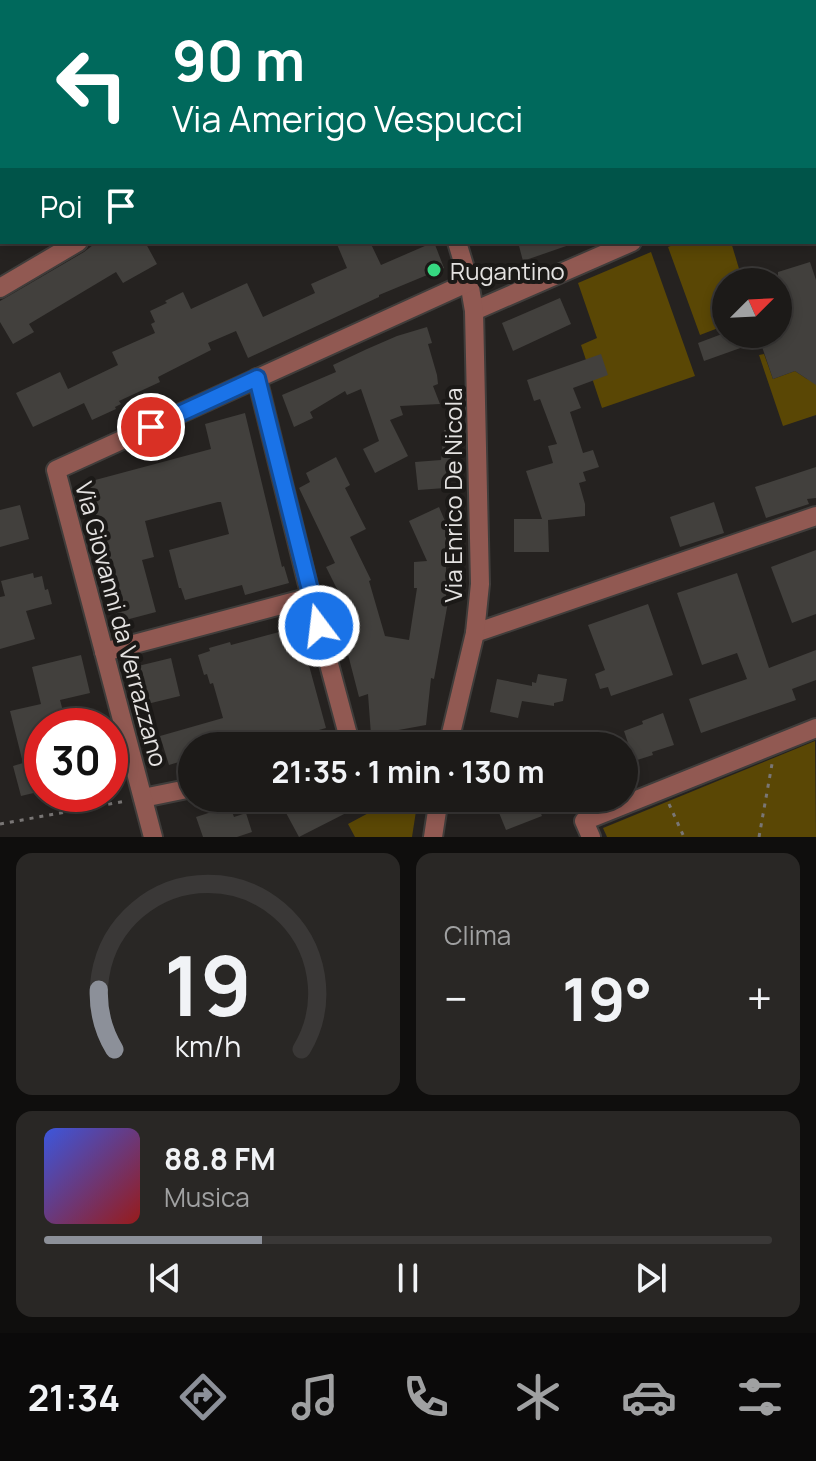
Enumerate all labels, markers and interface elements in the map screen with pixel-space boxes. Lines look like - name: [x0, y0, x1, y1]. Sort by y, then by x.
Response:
- text: 90 m: [172, 21, 305, 98]
- icon: left: [40, 32, 144, 136]
- text: Via Amerigo Vespucci: [172, 94, 523, 143]
- icon: arrive: [99, 184, 143, 228]
- text: Poi: [40, 186, 83, 227]
- place label: Rugantino: [450, 254, 565, 287]
- marker: Rugantino: [425, 261, 443, 279]
- north arrow: [712, 268, 792, 348]
- map controls: [712, 268, 792, 348]
- street label: Via Enrico De Nicola: [436, 388, 469, 602]
- pin: [117, 393, 185, 461]
- icon: arrive: [129, 405, 173, 449]
- street label: Via Giovanni da Verrazzano: [68, 478, 176, 770]
- position arrow: [277, 584, 361, 668]
- speed limit sign: 30: [24, 708, 128, 812]
- text: 21:35 · 1 min · 130 m: [272, 751, 544, 792]
- text: Clima: [444, 917, 511, 953]
- text: 19: [164, 927, 252, 1041]
- text: 19°: [562, 957, 652, 1039]
- text: −: [444, 968, 468, 1028]
- text: +: [747, 968, 772, 1028]
- text: km/h: [175, 1027, 241, 1066]
- text: 88.8 FM: [164, 1138, 276, 1179]
- text: Musica: [164, 1179, 250, 1215]
- icon: previous: [143, 1256, 187, 1300]
- icon: pause: [386, 1256, 430, 1300]
- icon: next: [629, 1256, 673, 1300]
- icon: directions: [175, 1369, 231, 1425]
- icon: music: [287, 1369, 343, 1425]
- icon: phone: [398, 1369, 454, 1425]
- icon: climate: [510, 1369, 566, 1425]
- icon: car: [621, 1369, 677, 1425]
- icon: filters: [732, 1369, 788, 1425]
- text: 21:34: [28, 1373, 120, 1422]

